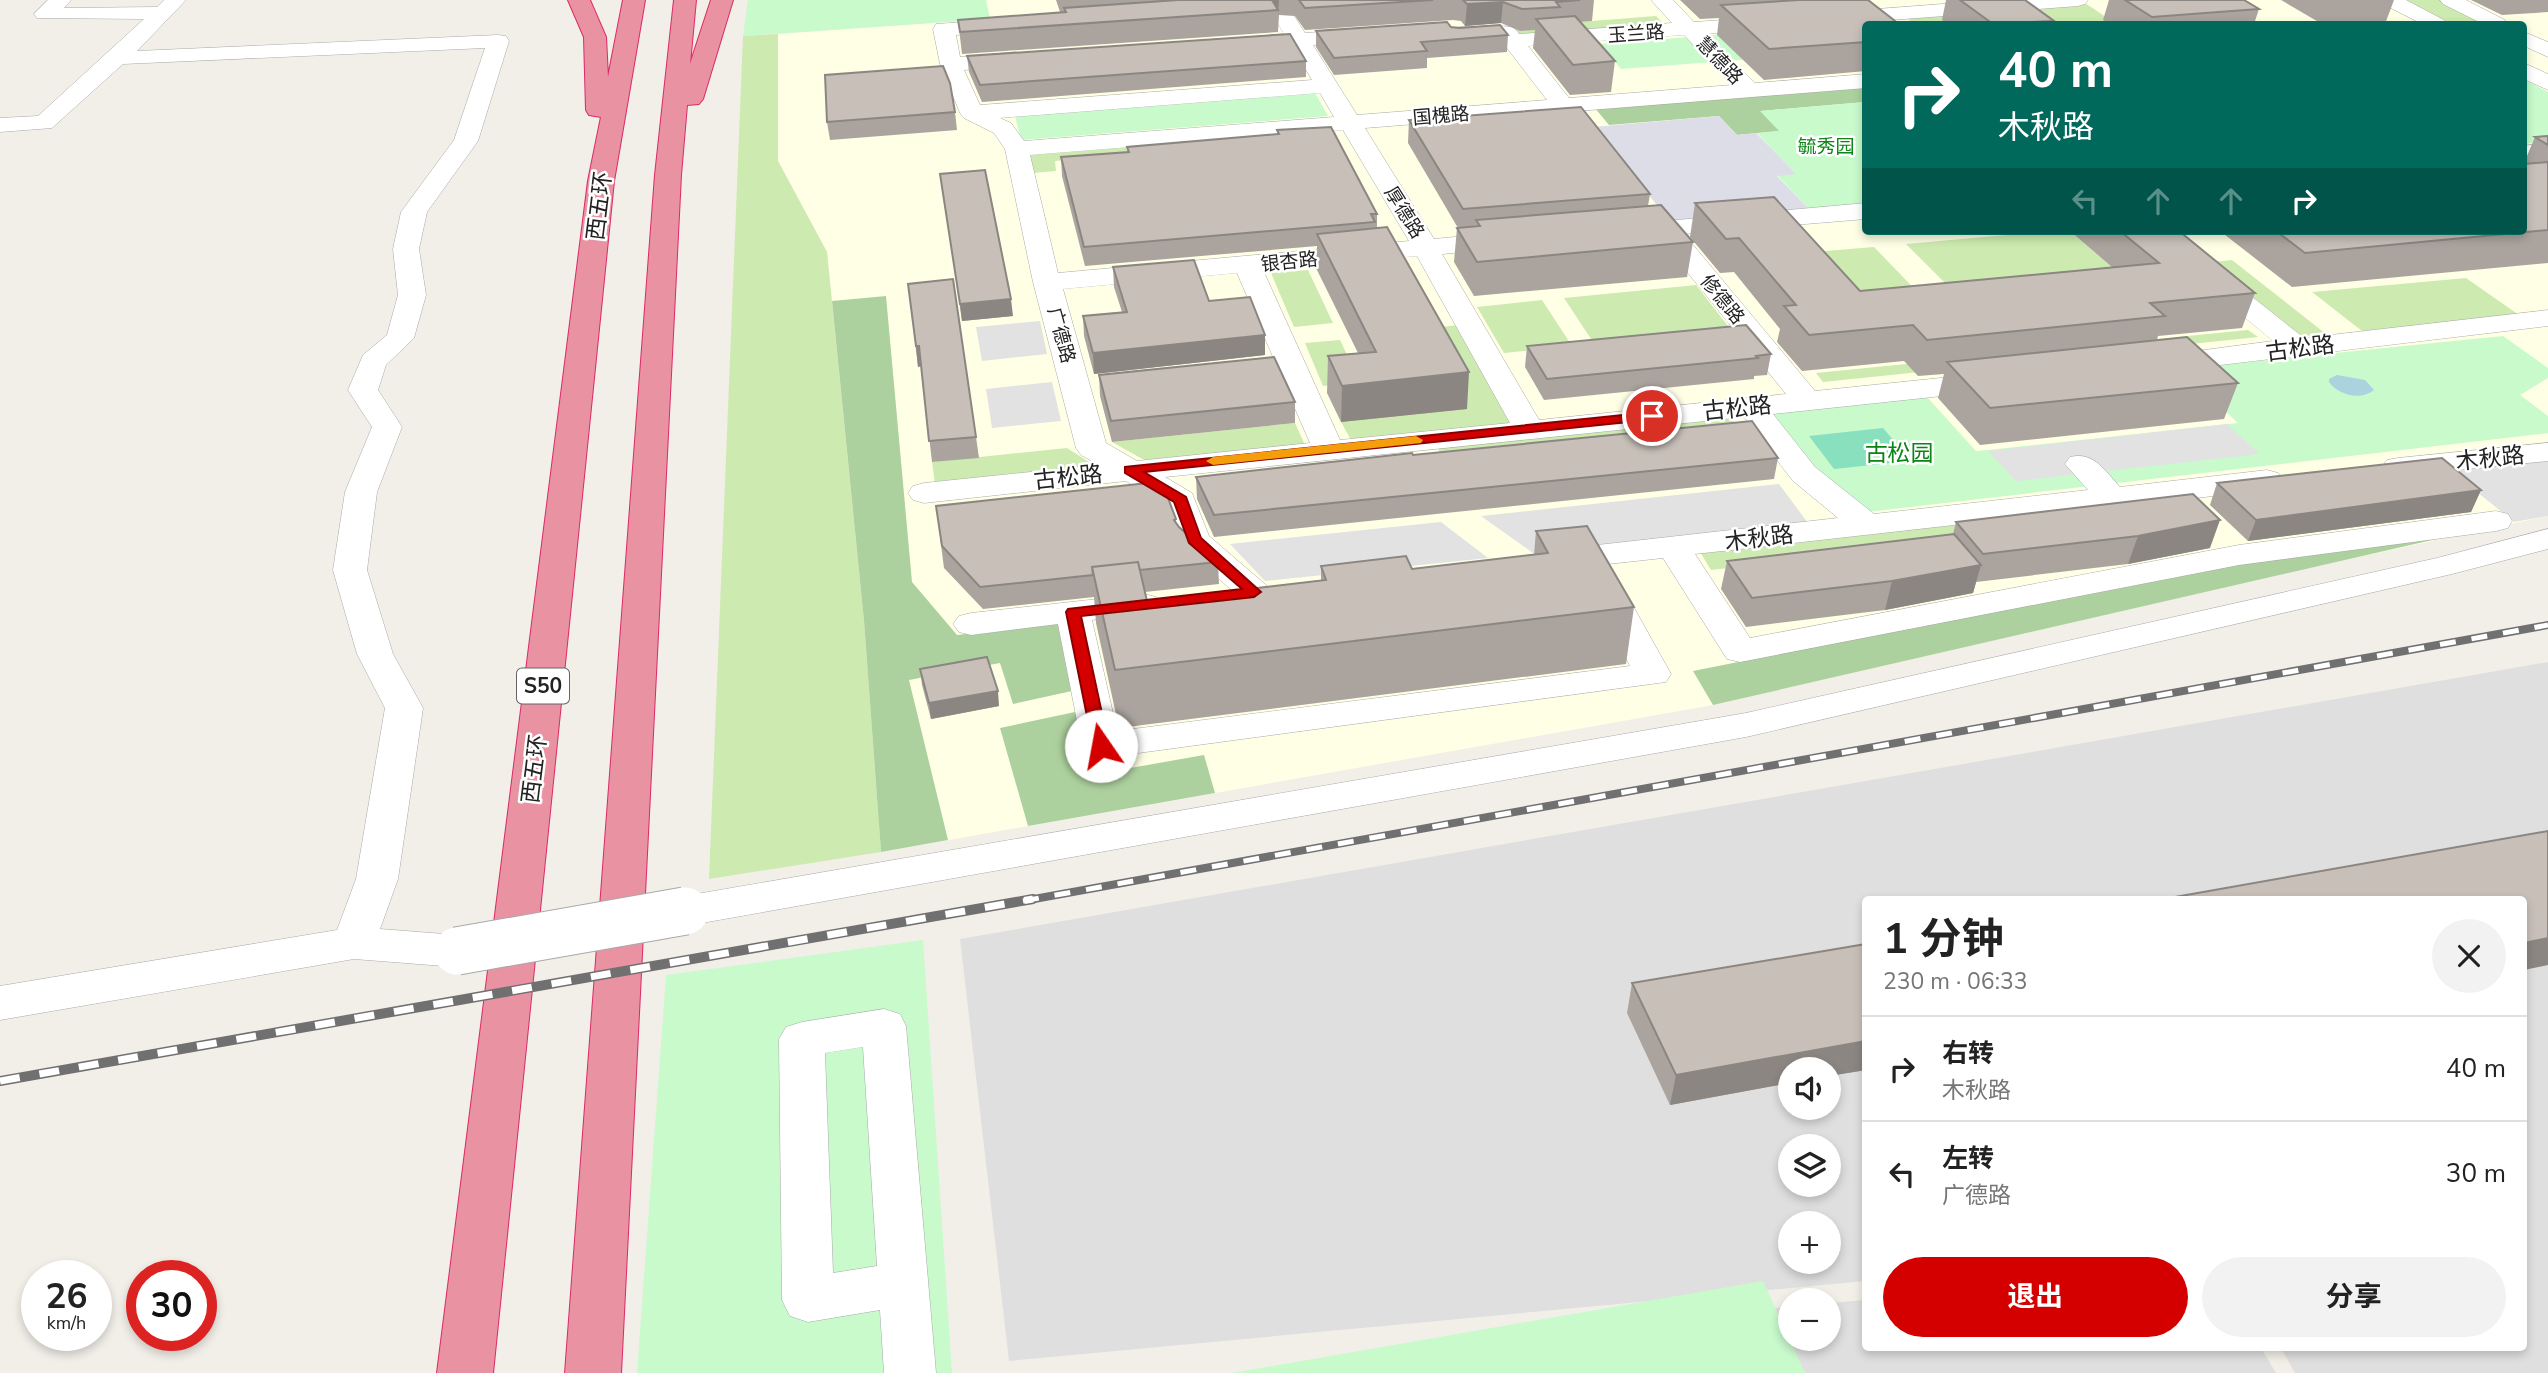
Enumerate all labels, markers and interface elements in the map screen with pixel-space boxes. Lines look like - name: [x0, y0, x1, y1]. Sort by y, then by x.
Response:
- street label: 玉兰路: [1607, 19, 1665, 49]
- street label: 慧德路: [1690, 31, 1748, 90]
- text: 40 m: [1998, 37, 2113, 104]
- icon: right: [1883, 49, 1974, 140]
- street label: 国槐路: [1412, 101, 1471, 131]
- text: 木秋路: [1998, 106, 2094, 149]
- park label: 毓秀园: [1797, 134, 1855, 160]
- street label: 西五环: [580, 170, 619, 242]
- street label: 厚德路: [1378, 181, 1430, 244]
- icon: left: [2066, 182, 2104, 220]
- icon: ahead: [2139, 182, 2177, 220]
- icon: ahead: [2212, 182, 2250, 220]
- icon: right: [2285, 182, 2323, 220]
- street label: 银杏路: [1259, 246, 1319, 278]
- street label: 修德路: [1694, 269, 1750, 330]
- street label: 广德路: [1041, 304, 1081, 366]
- street label: 古松路: [2264, 329, 2336, 368]
- pin: [1622, 386, 1682, 446]
- street label: 古松路: [1701, 389, 1773, 428]
- icon: arrive: [1633, 397, 1671, 435]
- park label: 古松园: [1865, 438, 1934, 469]
- street label: 木秋路: [2454, 439, 2526, 478]
- street label: 古松路: [1032, 458, 1104, 497]
- street label: 木秋路: [1723, 519, 1795, 558]
- road number: S50: [517, 668, 569, 704]
- position arrow: [1064, 709, 1138, 783]
- street label: 西五环: [515, 733, 554, 805]
- text: 1 分钟: [1883, 911, 2004, 968]
- button: close: [2432, 919, 2506, 993]
- text: 230 m · 06:33: [1883, 966, 2028, 997]
- text: 右转: [1942, 1036, 1994, 1071]
- icon: right: [1883, 1050, 1921, 1088]
- text: 40 m: [2446, 1051, 2506, 1086]
- map controls: [1778, 1057, 1841, 1351]
- button: sound: [1778, 1057, 1841, 1120]
- text: 木秋路: [1942, 1075, 2011, 1106]
- button: layers: [1778, 1134, 1841, 1197]
- text: 左转: [1942, 1141, 1994, 1176]
- icon: left: [1883, 1155, 1921, 1193]
- text: 30 m: [2446, 1156, 2506, 1191]
- text: 广德路: [1942, 1180, 2011, 1211]
- button: +: [1778, 1211, 1841, 1274]
- button: 退出: [1883, 1257, 2188, 1337]
- button: 分享: [2202, 1257, 2506, 1337]
- speed limit sign: 30: [126, 1260, 217, 1351]
- text: 26: [45, 1273, 88, 1320]
- button: −: [1778, 1288, 1841, 1351]
- text: km/h: [47, 1311, 86, 1335]

